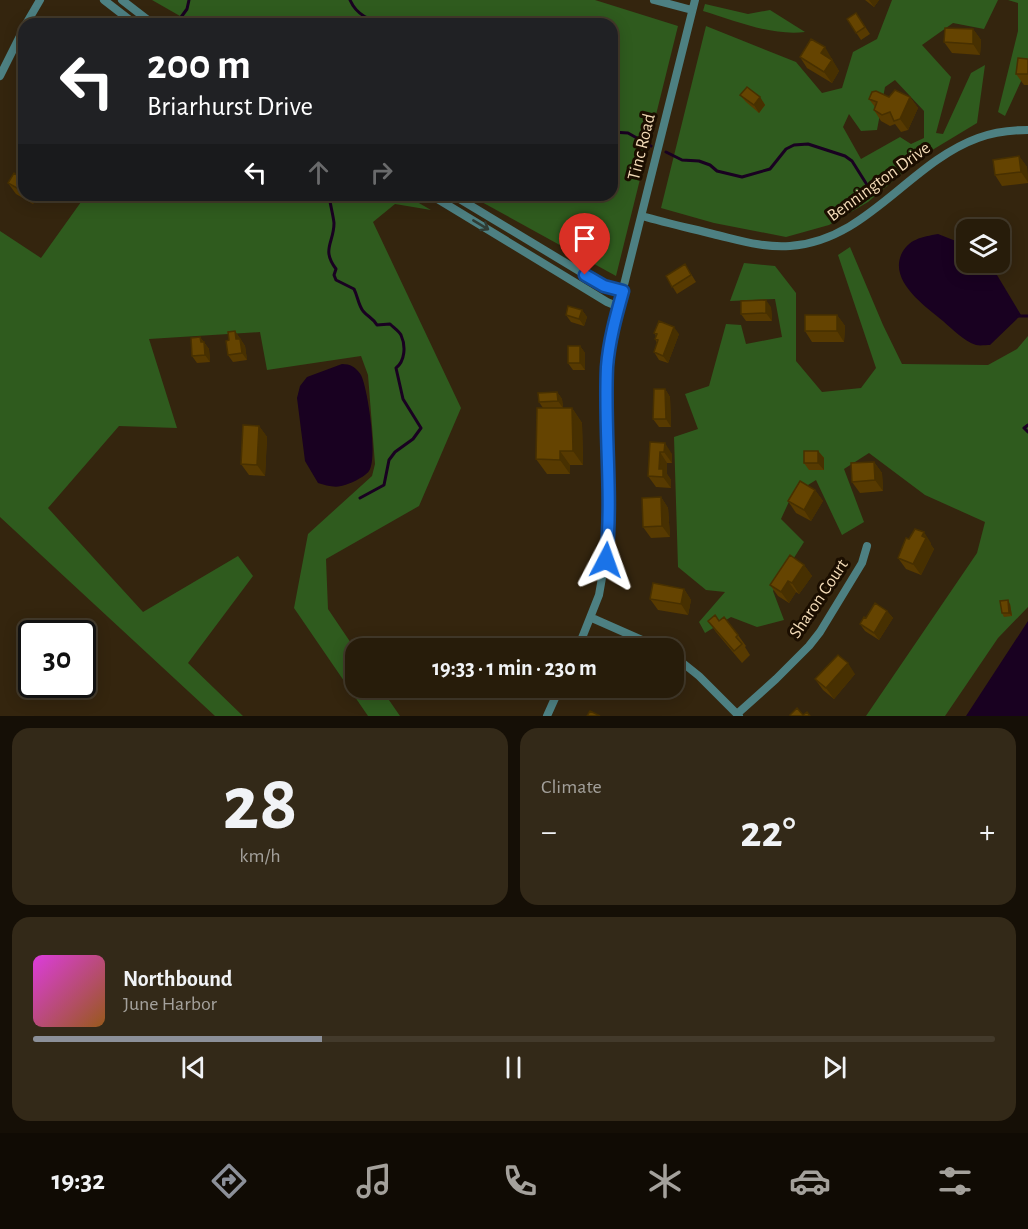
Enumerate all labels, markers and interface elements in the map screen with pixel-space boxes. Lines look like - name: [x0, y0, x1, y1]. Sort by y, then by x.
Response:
- icon: left: [48, 42, 126, 120]
- text: 200 m: [147, 44, 251, 86]
- text: Briarhurst Drive: [147, 93, 313, 120]
- street label: Tinc Road: [625, 112, 659, 182]
- street label: Bennington Drive: [824, 139, 934, 225]
- icon: left: [239, 156, 272, 189]
- icon: ahead: [302, 156, 335, 189]
- icon: right: [365, 156, 398, 189]
- pin: [559, 213, 610, 275]
- map controls: [956, 219, 1010, 273]
- button: layers: [956, 219, 1010, 273]
- one-way arrow: [472, 220, 489, 232]
- icon: arrive: [568, 222, 601, 255]
- position arrow: [574, 528, 638, 592]
- street label: Sharon Court: [786, 556, 852, 642]
- speed limit sign: 30: [18, 620, 96, 698]
- text: 19:33 · 1 min · 230 m: [432, 657, 597, 679]
- text: 28: [222, 766, 298, 844]
- text: Climate: [541, 777, 602, 797]
- text: 22°: [740, 810, 796, 855]
- text: −: [541, 816, 557, 849]
- text: +: [979, 816, 995, 849]
- text: km/h: [239, 846, 281, 866]
- text: Northbound: [123, 968, 232, 990]
- text: June Harbor: [123, 994, 217, 1014]
- icon: previous: [177, 1051, 210, 1084]
- icon: pause: [497, 1051, 530, 1084]
- icon: next: [818, 1051, 851, 1084]
- icon: directions: [208, 1160, 250, 1202]
- icon: music: [353, 1160, 395, 1202]
- icon: phone: [499, 1160, 541, 1202]
- icon: climate: [644, 1160, 686, 1202]
- icon: car: [789, 1160, 831, 1202]
- icon: filters: [934, 1160, 976, 1202]
- text: 19:32: [52, 1167, 105, 1194]

